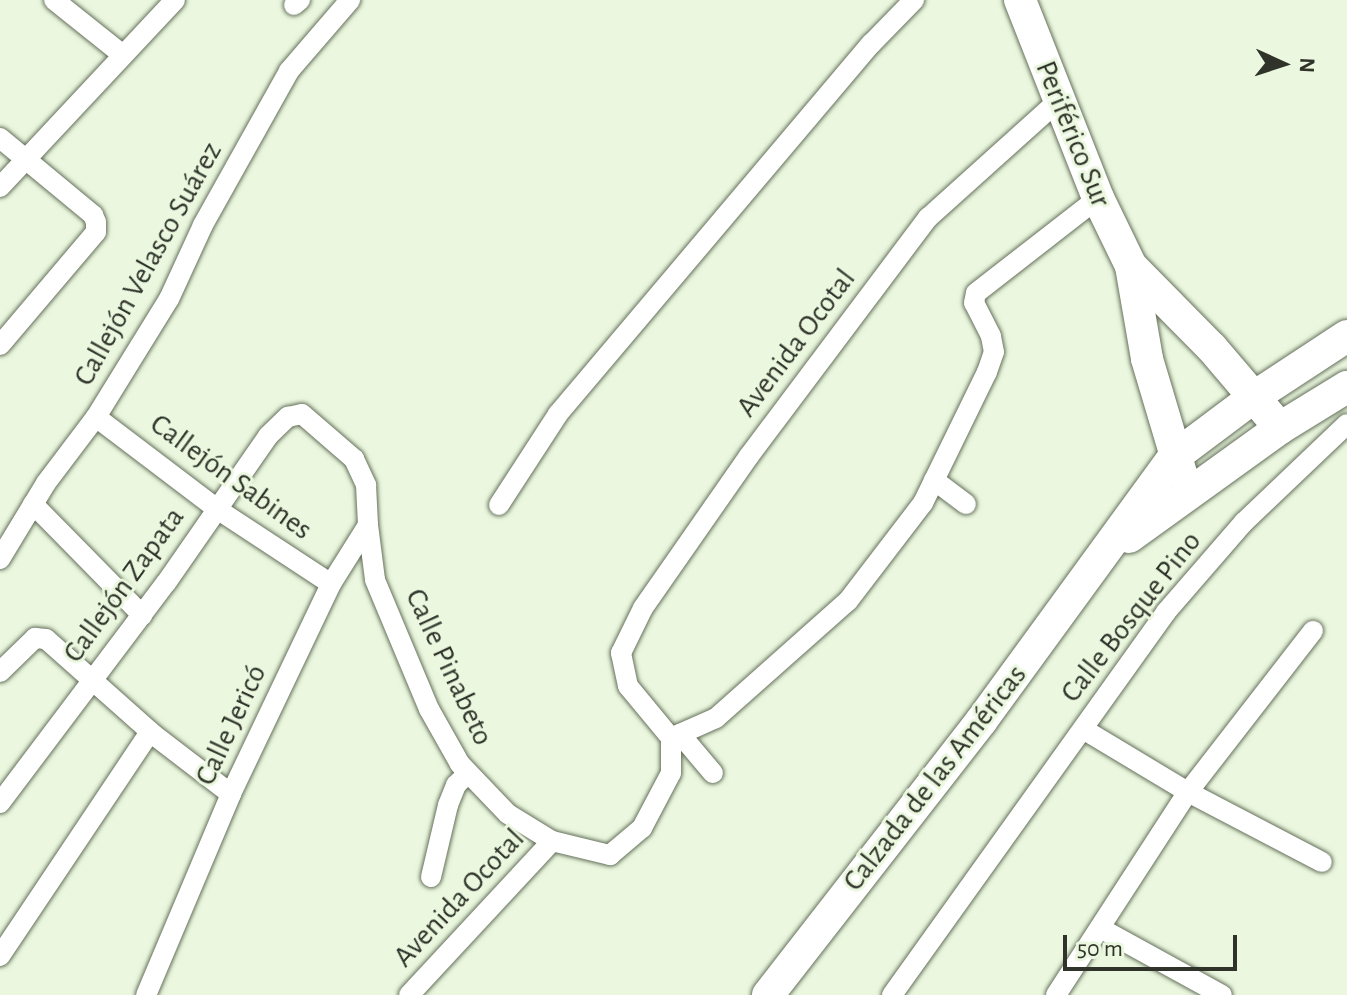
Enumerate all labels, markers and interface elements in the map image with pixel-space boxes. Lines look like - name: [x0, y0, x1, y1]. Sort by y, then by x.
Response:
- north arrow: [1243, 24, 1323, 104]
- street label: Periférico Sur: [1027, 56, 1119, 212]
- text: N: [1296, 57, 1318, 73]
- street label: Callejón Velasco Suárez: [66, 136, 230, 392]
- street label: Avenida Ocotal: [729, 262, 863, 424]
- street label: Callejón Sabines: [143, 406, 319, 548]
- street label: Callejón Zapata: [56, 500, 192, 670]
- street label: Calle Bosque Pino: [1053, 524, 1209, 710]
- street label: Calle Pinabeto: [397, 583, 501, 751]
- street label: Calzada de las Américas: [836, 658, 1034, 898]
- street label: Calle Jericó: [187, 659, 275, 791]
- street label: Avenida Ocotal: [386, 821, 532, 975]
- scale bar: [1067, 919, 1241, 969]
- text: 50 m: [1077, 937, 1123, 961]

